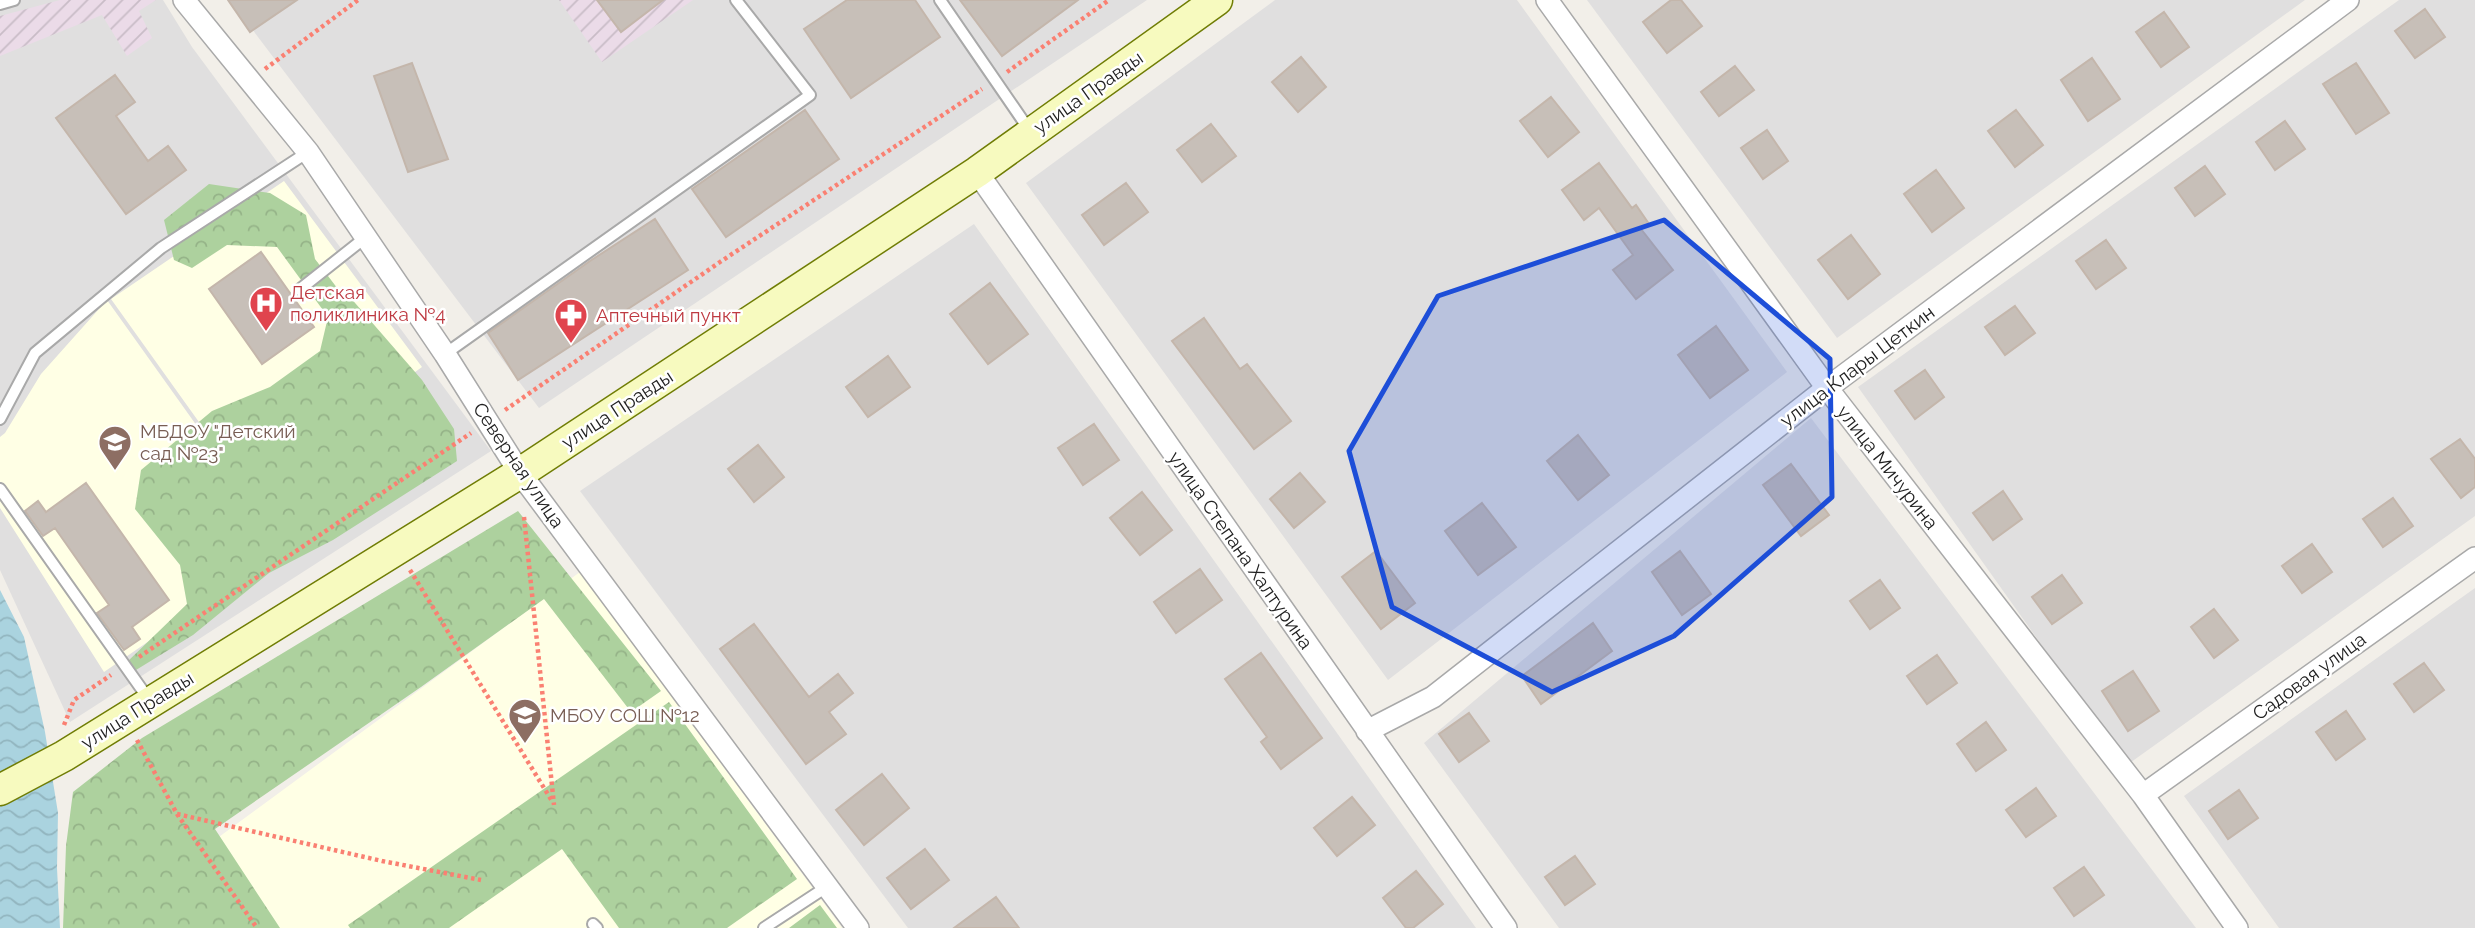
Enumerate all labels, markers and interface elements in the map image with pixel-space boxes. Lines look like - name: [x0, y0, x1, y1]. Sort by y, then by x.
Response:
- street label: улица Правды: [1029, 46, 1147, 138]
- place label: Детская поликлиника №4: [290, 281, 446, 325]
- hospital icon: Детская поликлиника №4: [247, 284, 285, 333]
- pharmacy icon: Аптечный пункт: [552, 296, 590, 345]
- street label: улица Клары Цеткин: [1775, 301, 1939, 431]
- place label: Аптечный пункт: [596, 304, 741, 326]
- street label: улица Правды: [557, 365, 677, 453]
- street label: Северная улица: [469, 398, 569, 532]
- street label: улица Мичурина: [1833, 401, 1943, 533]
- place label: МБДОУ "Детский сад №23": [140, 420, 296, 464]
- school or university icon: МБДОУ "Детский сад №23": [96, 423, 134, 472]
- street label: улица Степана Халтурина: [1164, 447, 1318, 653]
- street label: Садовая улица: [2248, 628, 2370, 724]
- street label: улица Правды: [77, 667, 197, 753]
- school or university icon: МБОУ СОШ №12: [506, 696, 544, 745]
- place label: МБОУ СОШ №12: [550, 704, 700, 726]

